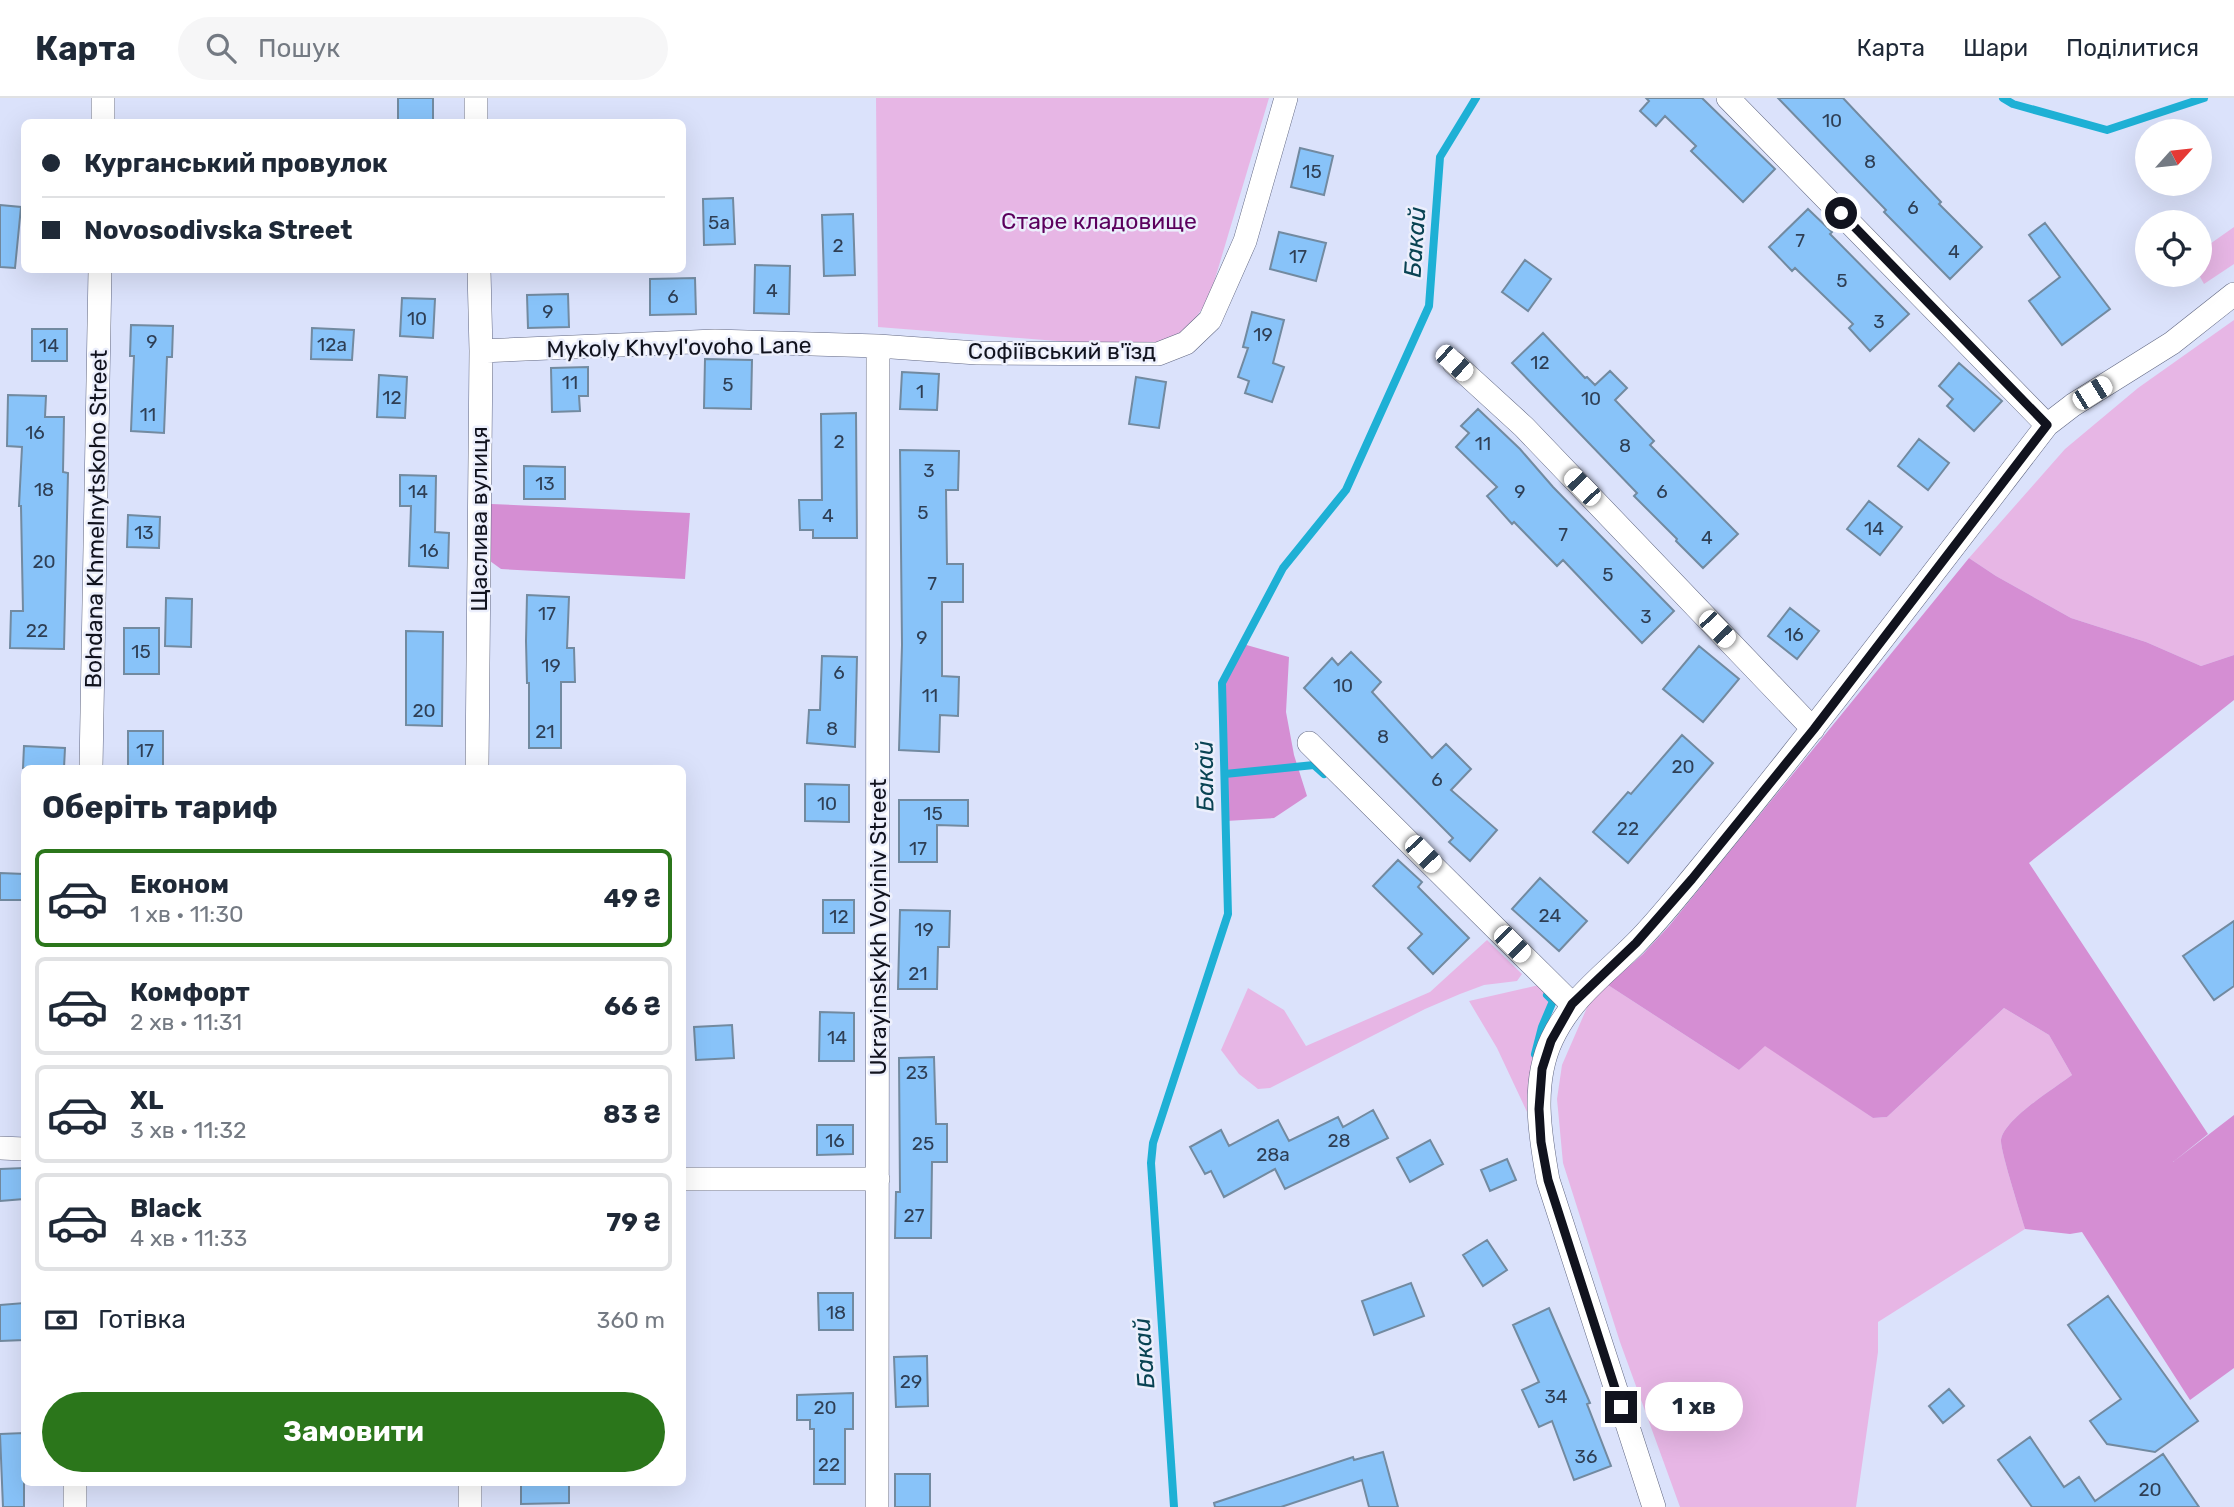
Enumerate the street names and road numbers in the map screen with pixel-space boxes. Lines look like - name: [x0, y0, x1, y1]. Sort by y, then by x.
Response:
- street label: Mykoly Khvyl'ovoho Lane: [546, 331, 812, 363]
- street label: Софіївський в'їзд: [968, 337, 1156, 365]
- street label: Bohdana Khmelnytskoho Street: [79, 349, 113, 689]
- street label: Щаслива вулиця: [465, 426, 493, 612]
- street label: Ukrayinskykh Voyiniv Street: [864, 779, 892, 1076]

